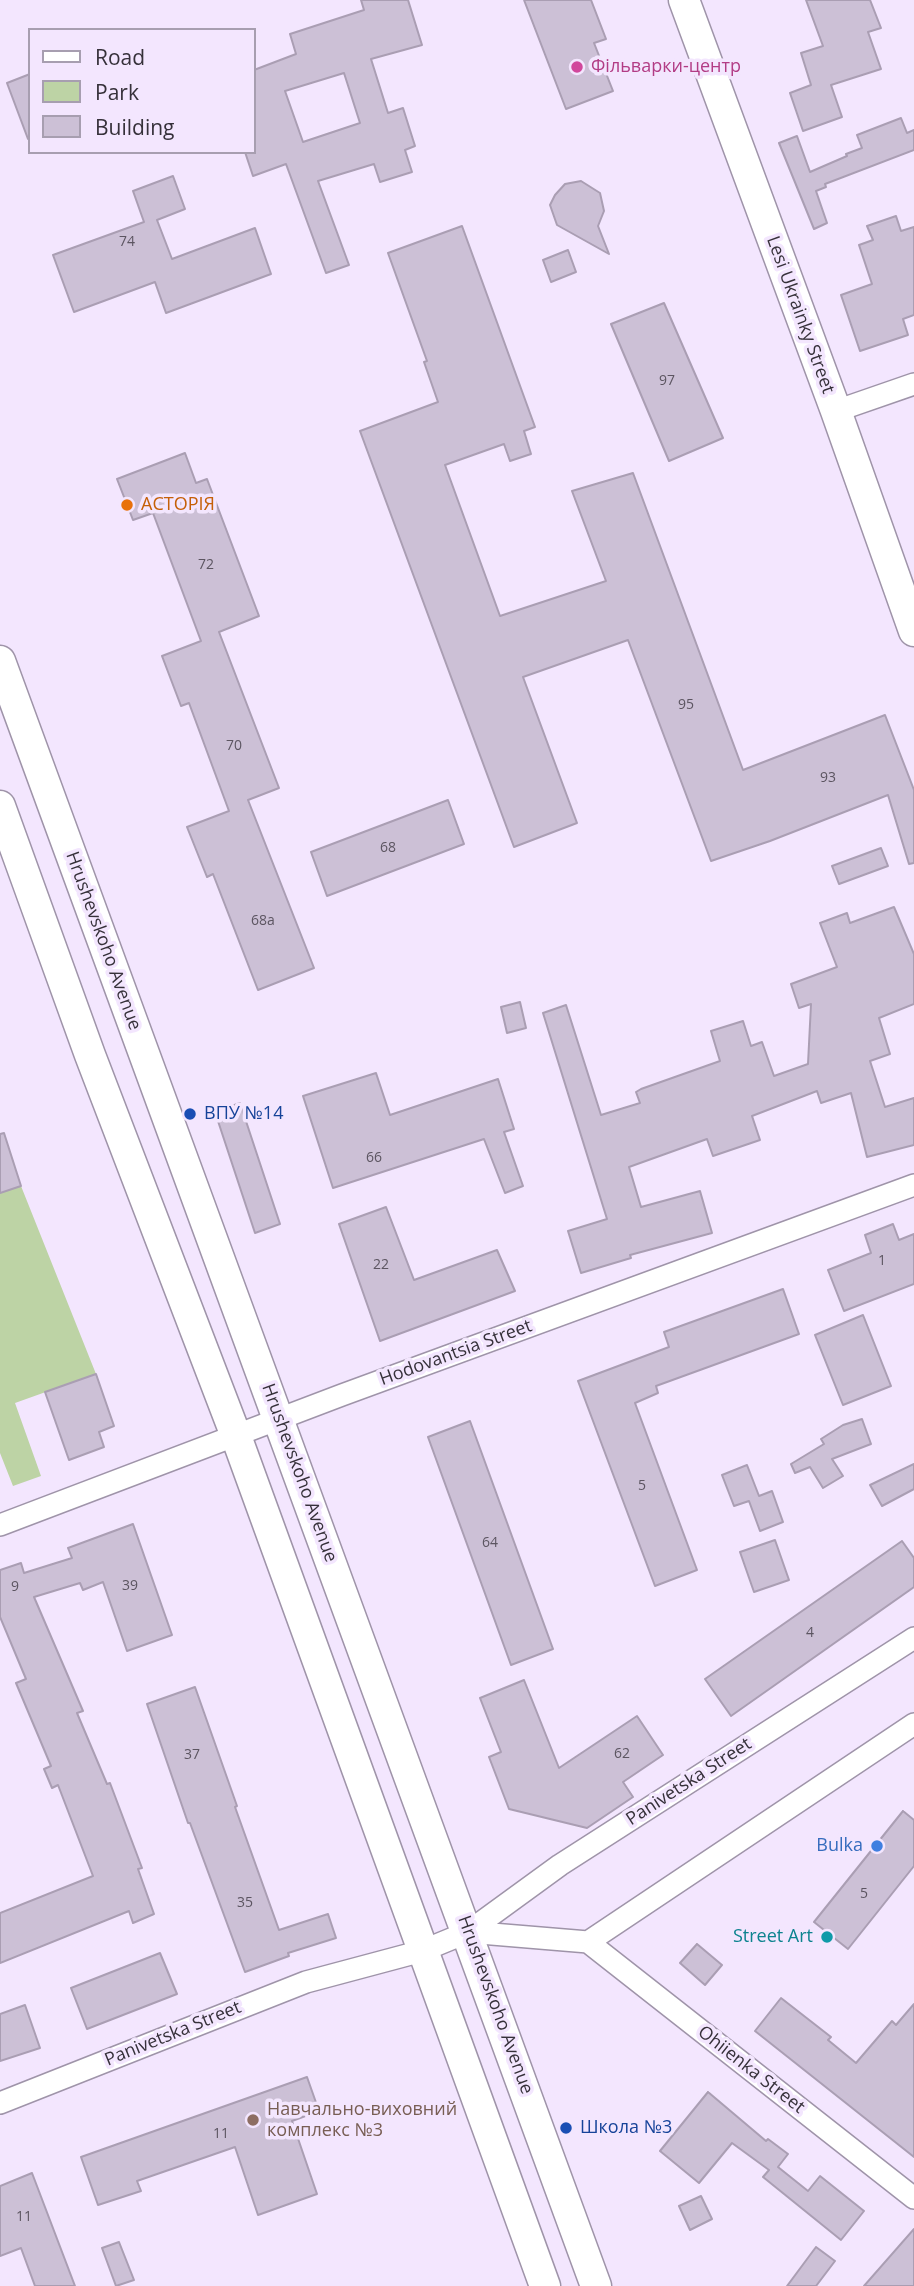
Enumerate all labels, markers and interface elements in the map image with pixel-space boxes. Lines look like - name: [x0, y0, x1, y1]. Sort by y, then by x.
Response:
- legend: [28, 28, 256, 154]
- text: Road: [95, 43, 145, 71]
- place label: Фільварки-центр: [591, 56, 741, 78]
- marker: Фільварки-центр: [569, 59, 585, 75]
- text: Park: [95, 78, 139, 106]
- text: Building: [95, 113, 174, 141]
- street label: Lesi Ukrainky Street: [761, 233, 839, 397]
- house number: 74: [119, 234, 135, 250]
- house number: 97: [659, 373, 675, 389]
- place label: АСТОРІЯ: [141, 494, 215, 516]
- marker: АСТОРІЯ: [119, 497, 135, 513]
- house number: 72: [198, 557, 214, 573]
- house number: 95: [678, 697, 694, 713]
- house number: 70: [226, 738, 242, 754]
- house number: 93: [820, 770, 836, 786]
- house number: 68: [380, 840, 396, 856]
- street label: Hrushevskoho Avenue: [61, 849, 145, 1033]
- house number: 68а: [251, 913, 275, 929]
- place label: ВПУ №14: [204, 1103, 283, 1125]
- marker: ВПУ №14: [182, 1106, 198, 1122]
- house number: 66: [366, 1150, 382, 1166]
- house number: 1: [878, 1253, 886, 1269]
- house number: 22: [373, 1257, 389, 1273]
- street label: Hodovantsia Street: [377, 1315, 535, 1391]
- street label: Hrushevskoho Avenue: [257, 1381, 341, 1565]
- house number: 5: [638, 1478, 646, 1494]
- house number: 64: [482, 1535, 498, 1551]
- house number: 39: [122, 1578, 138, 1594]
- house number: 9: [11, 1579, 19, 1595]
- house number: 4: [806, 1625, 814, 1641]
- street label: Panivetska Street: [622, 1733, 756, 1831]
- house number: 62: [614, 1746, 630, 1762]
- house number: 37: [184, 1747, 200, 1763]
- place label: Bulka: [816, 1835, 863, 1857]
- marker: Bulka: [869, 1838, 885, 1854]
- house number: 5: [860, 1886, 868, 1902]
- house number: 35: [237, 1895, 253, 1911]
- street label: Hrushevskoho Avenue: [453, 1913, 537, 2097]
- place label: Street Art: [733, 1926, 813, 1948]
- marker: Street Art: [819, 1929, 835, 1945]
- street label: Panivetska Street: [102, 1997, 244, 2071]
- street label: Ohiienka Street: [693, 2022, 809, 2118]
- place label: Навчально-виховний комплекс №3: [267, 2099, 457, 2142]
- marker: Навчально-виховний комплекс №3: [245, 2112, 261, 2128]
- place label: Школа №3: [580, 2117, 672, 2139]
- marker: Школа №3: [558, 2120, 574, 2136]
- house number: 11: [213, 2126, 229, 2142]
- house number: 11: [16, 2209, 32, 2225]

